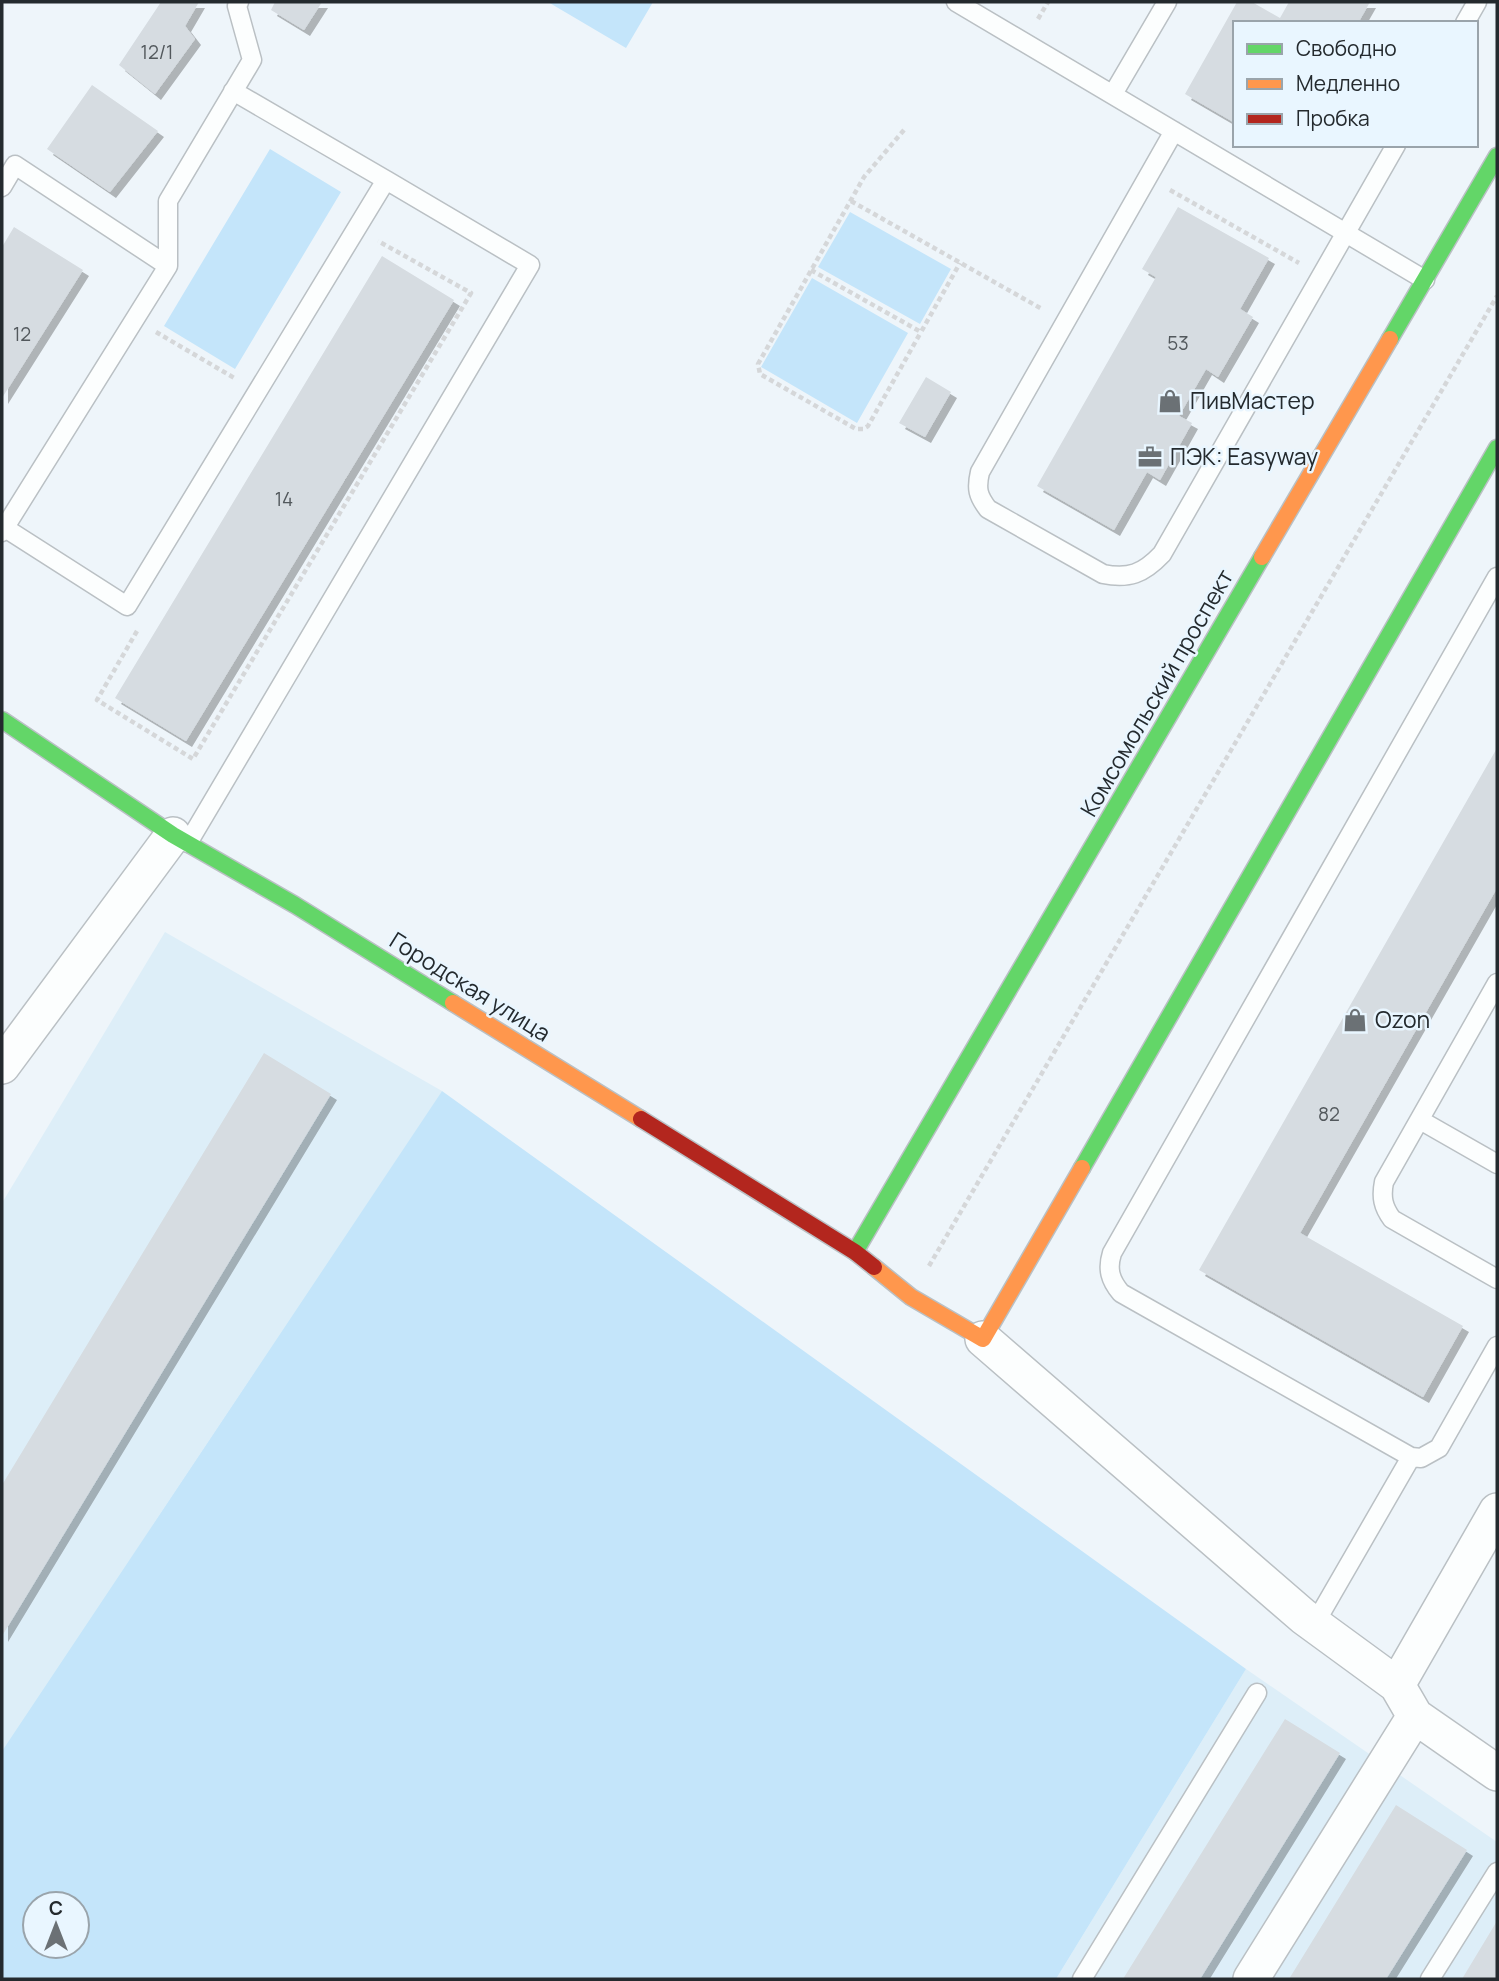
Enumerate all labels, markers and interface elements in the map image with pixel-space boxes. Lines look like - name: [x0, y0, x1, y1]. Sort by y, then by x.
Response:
- legend: [1233, 21, 1478, 147]
- text: Свободно: [1296, 34, 1397, 62]
- house number: 12/1: [140, 39, 174, 65]
- text: Медленно: [1296, 69, 1400, 97]
- text: Пробка: [1296, 104, 1370, 132]
- house number: 12: [13, 321, 31, 347]
- house number: 53: [1167, 330, 1189, 356]
- place label: ПивМастер: [1190, 384, 1315, 416]
- shop icon: ПивМастер: [1156, 387, 1184, 415]
- place label: ПЭК: Easyway: [1170, 440, 1318, 472]
- office icon: ПЭК: Easyway: [1136, 443, 1164, 471]
- house number: 14: [275, 486, 293, 512]
- street label: Комсомольский проспект: [1072, 563, 1240, 822]
- street label: Городская улица: [384, 924, 557, 1049]
- place label: Ozon: [1375, 1003, 1430, 1035]
- shop icon: Ozon: [1341, 1006, 1369, 1034]
- house number: 82: [1318, 1101, 1340, 1127]
- north arrow: [21, 1890, 91, 1960]
- text: С: [49, 1895, 63, 1921]

